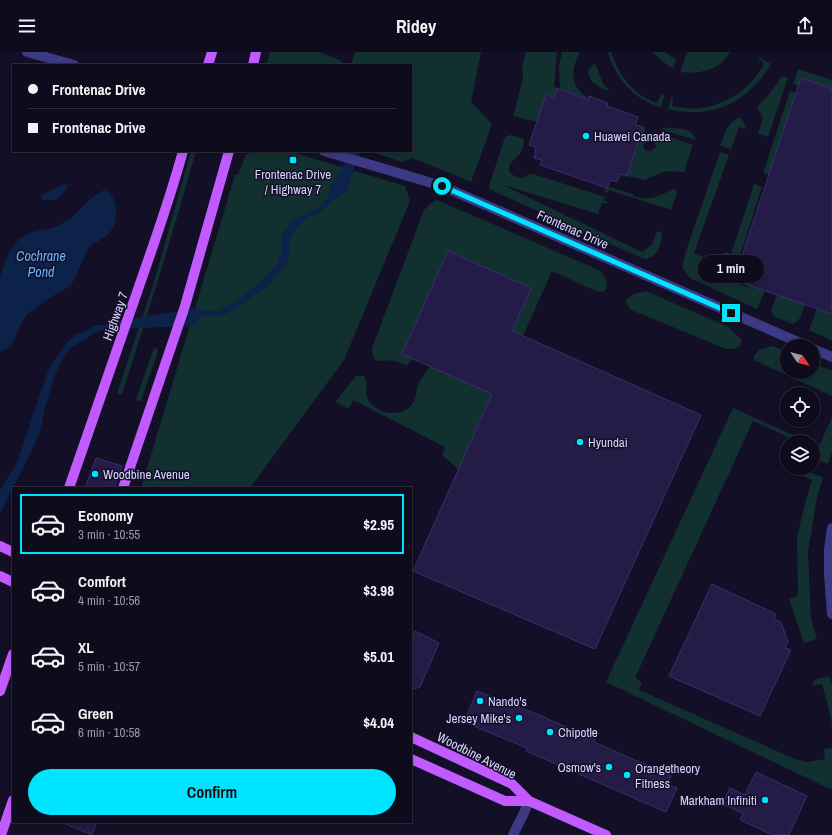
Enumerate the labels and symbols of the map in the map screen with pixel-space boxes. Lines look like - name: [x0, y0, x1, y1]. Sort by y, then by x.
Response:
- place label: Huawei Canada: [594, 128, 671, 145]
- marker: Huawei Canada: [581, 131, 591, 141]
- marker: Frontenac Drive / Highway 7: [288, 155, 298, 165]
- place label: Frontenac Drive / Highway 7: [255, 166, 331, 198]
- route start: [433, 177, 451, 195]
- street label: Frontenac Drive: [534, 206, 611, 253]
- water label: Cochrane Pond: [16, 247, 66, 281]
- callout: 1 min: [698, 255, 764, 283]
- street label: Highway 7: [99, 290, 132, 343]
- route end: [722, 304, 740, 322]
- north arrow: [780, 339, 820, 379]
- place label: Hyundai: [588, 434, 628, 451]
- marker: Hyundai: [575, 437, 585, 447]
- place label: Woodbine Avenue: [103, 466, 190, 483]
- marker: Woodbine Avenue: [90, 469, 100, 479]
- place label: Nando's: [488, 693, 527, 710]
- marker: Nando's: [475, 696, 485, 706]
- place label: Jersey Mike's: [446, 710, 511, 727]
- marker: Jersey Mike's: [514, 713, 524, 723]
- place label: Chipotle: [558, 724, 598, 741]
- marker: Chipotle: [545, 727, 555, 737]
- street label: Woodbine Avenue: [434, 728, 519, 783]
- place label: Osmow's: [558, 759, 601, 776]
- place label: Orangetheory Fitness: [635, 760, 701, 792]
- marker: Osmow's: [604, 762, 614, 772]
- marker: Orangetheory Fitness: [622, 770, 632, 780]
- place label: Markham Infiniti: [680, 792, 757, 809]
- marker: Markham Infiniti: [760, 795, 770, 805]

